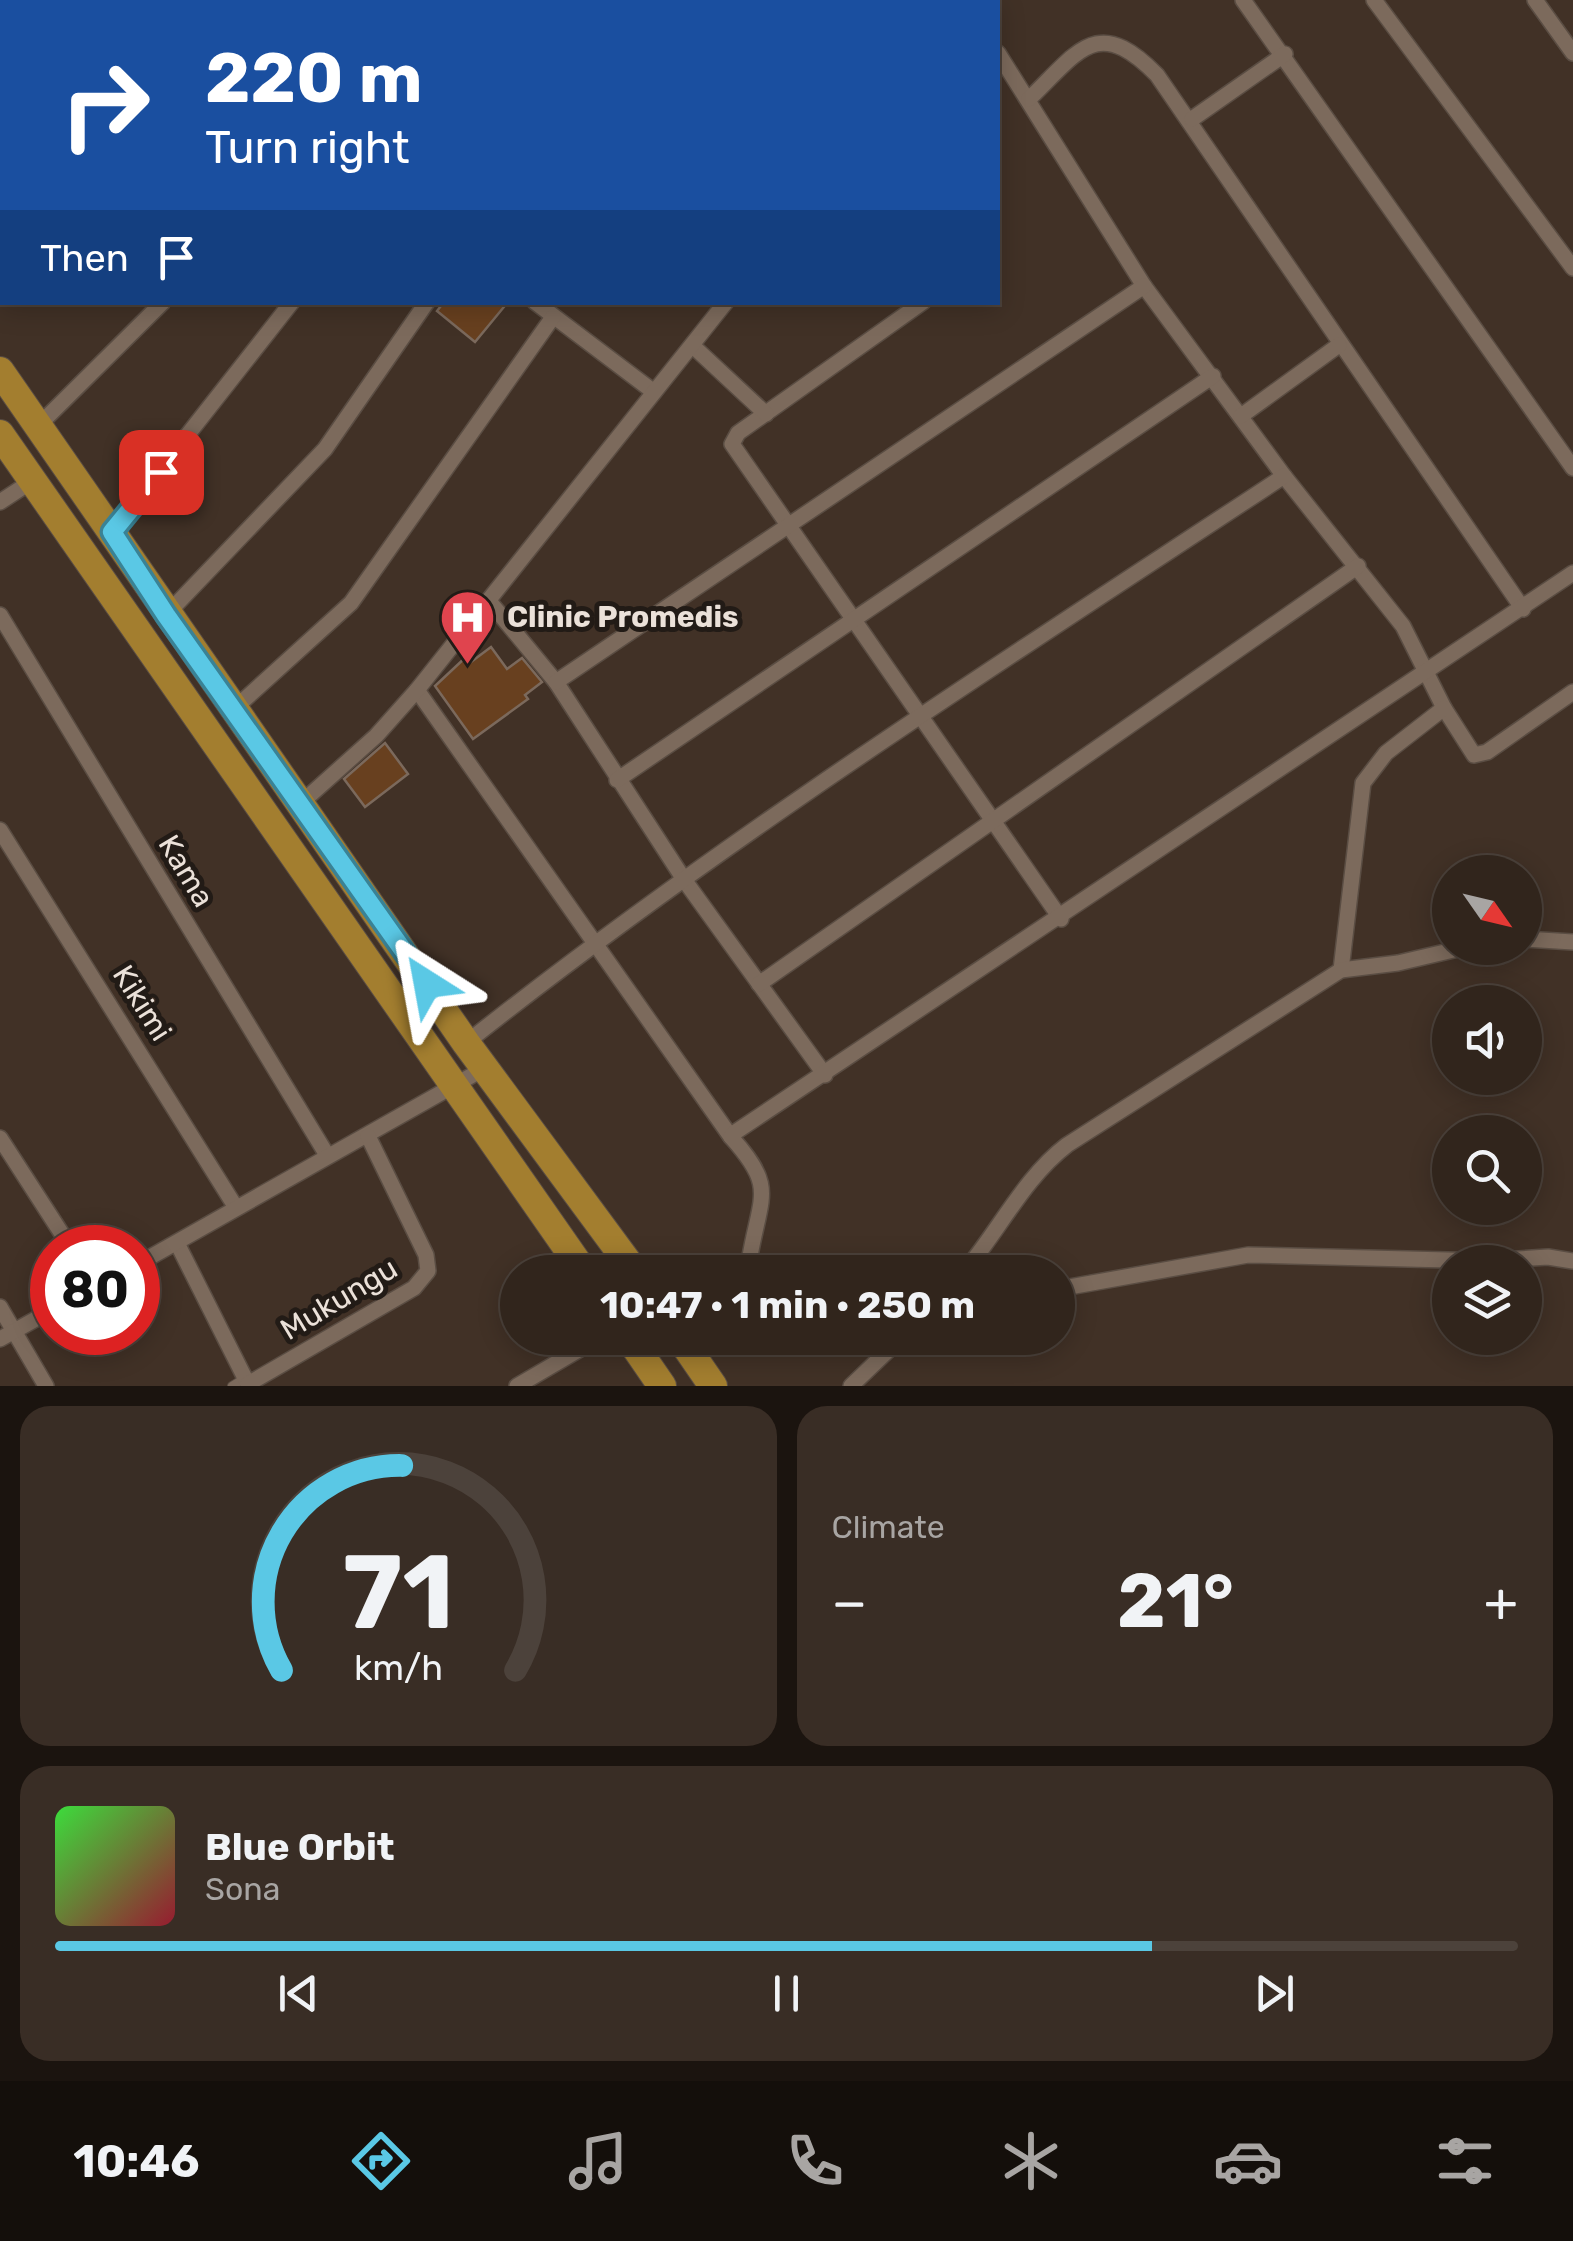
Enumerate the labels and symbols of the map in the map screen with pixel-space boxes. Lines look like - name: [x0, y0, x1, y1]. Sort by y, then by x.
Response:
- pin: [119, 430, 204, 515]
- hospital icon: Clinic Promedis: [438, 587, 498, 666]
- place label: Clinic Promedis: [507, 599, 739, 635]
- street label: Kama: [151, 828, 221, 914]
- north arrow: [1432, 855, 1542, 965]
- position arrow: [375, 932, 479, 1036]
- street label: Kikimi: [105, 959, 179, 1047]
- speed limit sign: 80: [30, 1225, 160, 1355]
- street label: Mukungu: [274, 1250, 404, 1348]

